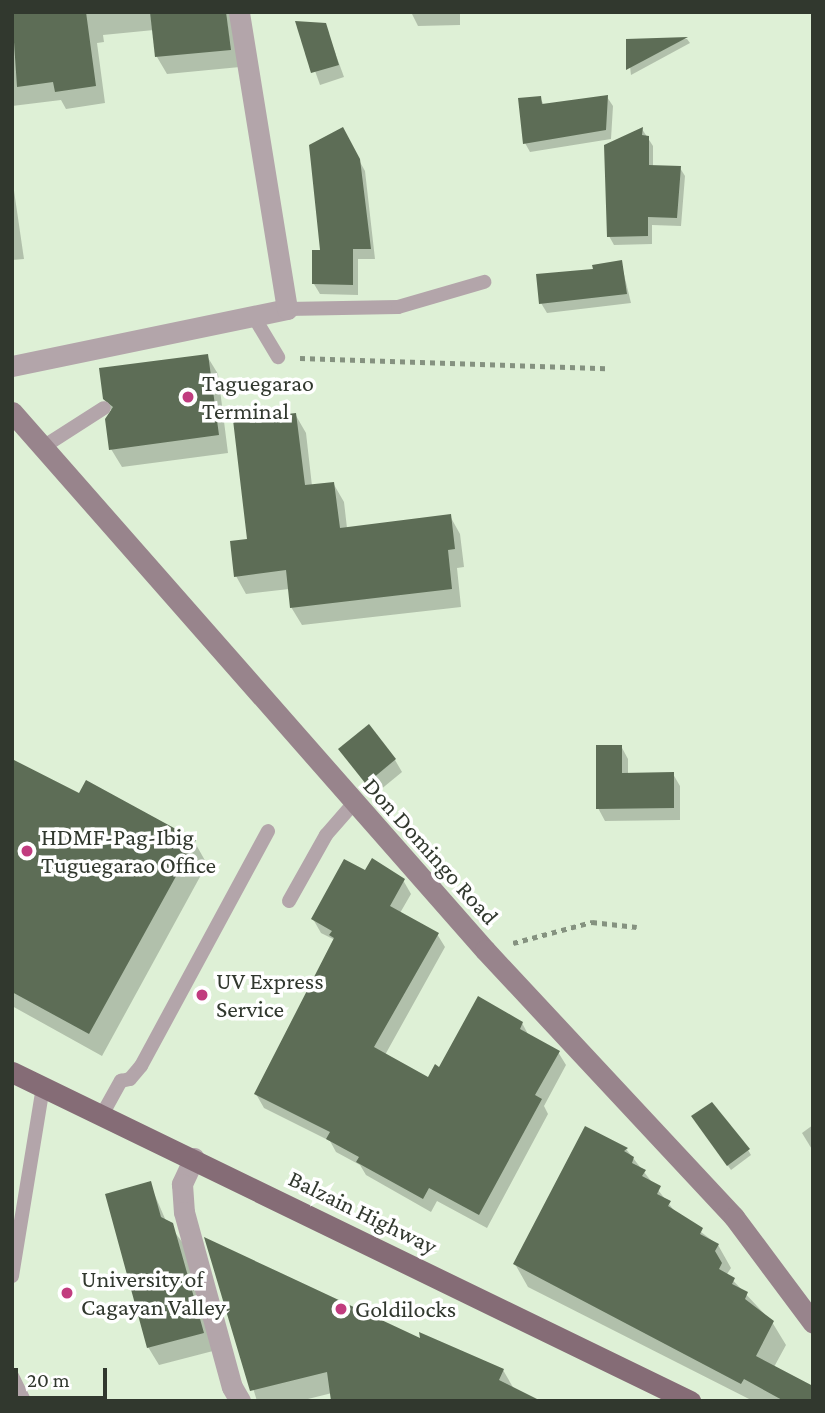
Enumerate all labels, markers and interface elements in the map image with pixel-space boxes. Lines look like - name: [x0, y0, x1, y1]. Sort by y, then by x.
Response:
- place label: Taguegarao Terminal: [202, 369, 314, 425]
- marker: Taguegarao Terminal: [180, 389, 196, 405]
- street label: Don Domingo Road: [357, 771, 505, 931]
- place label: HDMF-Pag-Ibig Tuguegarao Office: [41, 823, 216, 879]
- marker: HDMF-Pag-Ibig Tuguegarao Office: [19, 843, 35, 859]
- place label: UV Express Service: [216, 967, 324, 1023]
- marker: UV Express Service: [194, 987, 210, 1003]
- street label: Balzain Highway: [284, 1164, 442, 1260]
- place label: University of Cagayan Valley: [81, 1265, 226, 1321]
- marker: University of Cagayan Valley: [59, 1285, 75, 1301]
- place label: Goldilocks: [355, 1295, 456, 1323]
- marker: Goldilocks: [333, 1301, 349, 1317]
- scale bar: [18, 1354, 110, 1398]
- text: 20 m: [27, 1368, 70, 1392]

